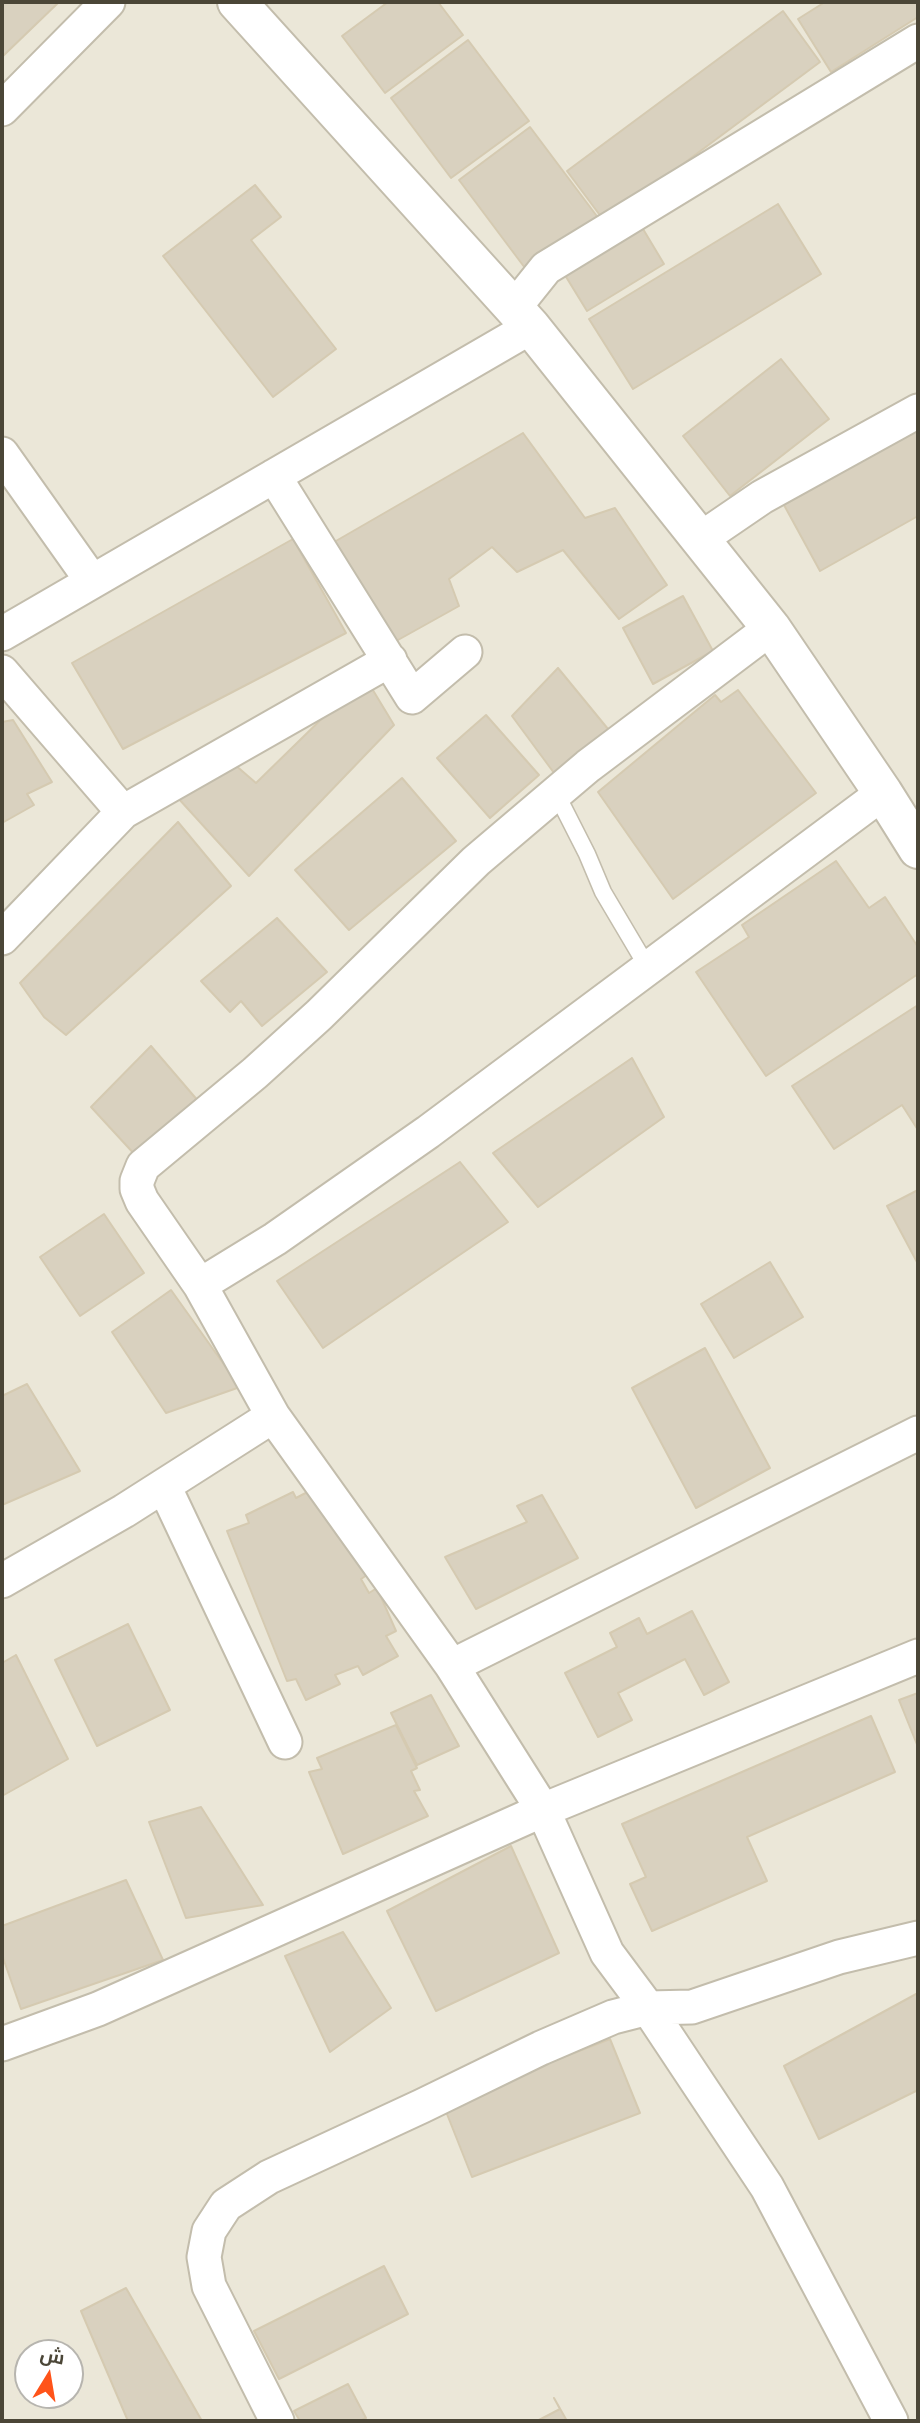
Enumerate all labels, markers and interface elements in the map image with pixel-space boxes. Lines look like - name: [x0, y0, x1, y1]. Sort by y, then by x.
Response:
- north arrow: [14, 2339, 84, 2409]
- text: ش: [38, 2341, 67, 2369]

